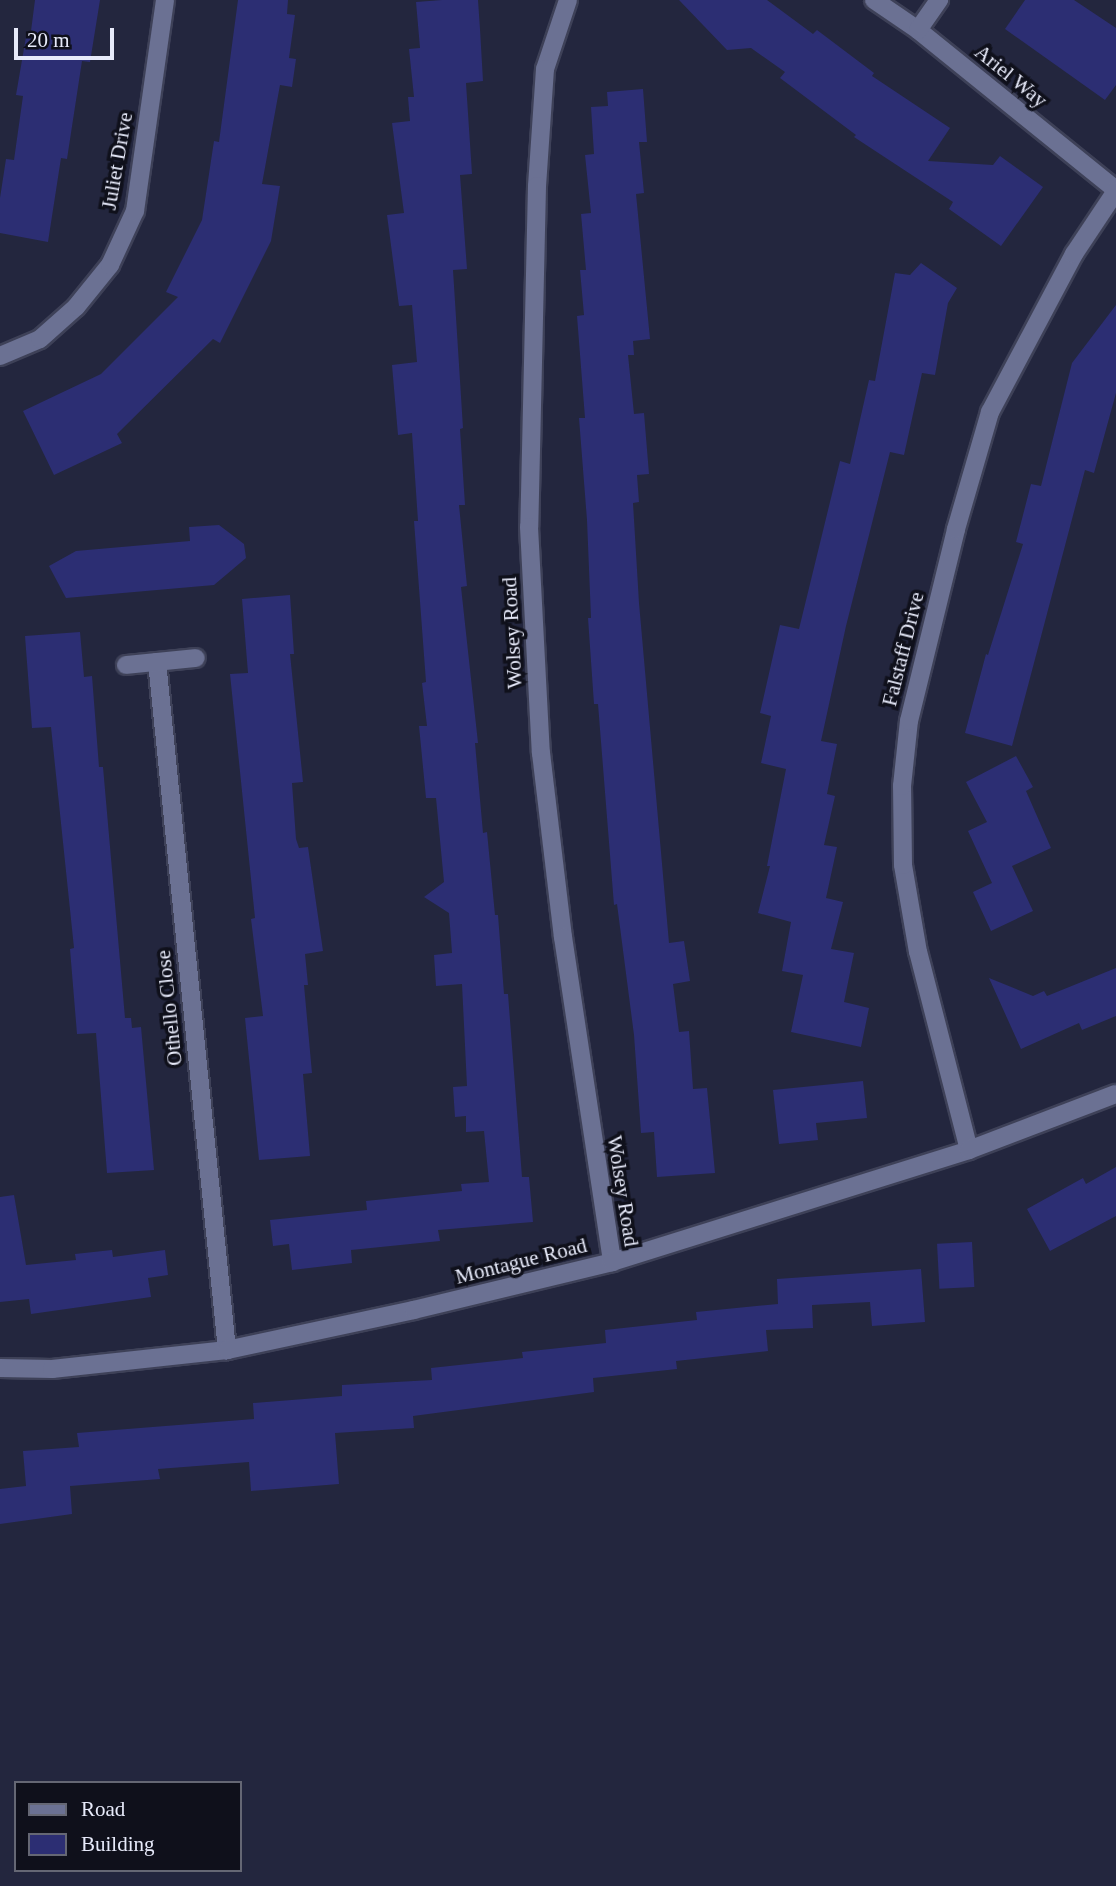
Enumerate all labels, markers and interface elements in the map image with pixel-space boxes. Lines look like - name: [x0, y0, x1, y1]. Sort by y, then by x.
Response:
- scale bar: [18, 14, 117, 58]
- text: 20 m: [27, 28, 70, 52]
- street label: Ariel Way: [970, 39, 1052, 113]
- street label: Juliet Drive: [96, 110, 138, 212]
- street label: Wolsey Road: [496, 576, 528, 690]
- street label: Falstaff Drive: [877, 589, 929, 709]
- street label: Othello Close: [150, 949, 188, 1067]
- street label: Wolsey Road: [602, 1134, 644, 1248]
- street label: Montague Road: [453, 1232, 589, 1290]
- legend: [14, 1781, 242, 1872]
- text: Road: [81, 1797, 125, 1821]
- text: Building: [81, 1832, 155, 1856]

